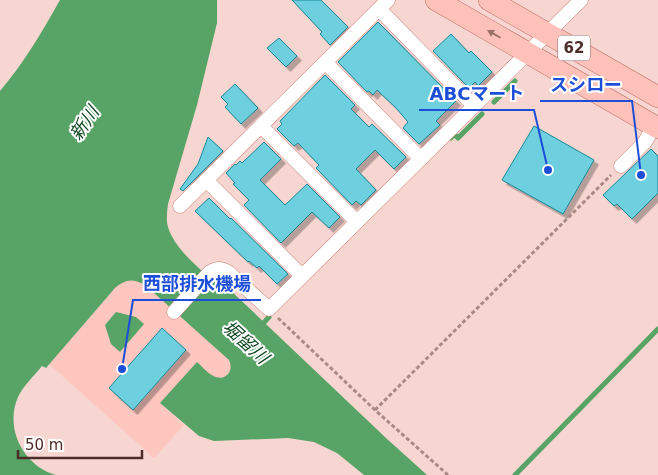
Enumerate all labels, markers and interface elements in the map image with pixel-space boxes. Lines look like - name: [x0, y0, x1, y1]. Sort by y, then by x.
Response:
- one-way arrow: [488, 29, 501, 38]
- road number: 62: [558, 36, 590, 60]
- callout: スシロー: [540, 68, 632, 101]
- text: スシロー: [550, 74, 622, 95]
- callout: ABCマート: [419, 77, 534, 110]
- text: ABCマート: [430, 83, 524, 104]
- water label: 新川: [65, 101, 104, 144]
- callout: 西部排水機場: [133, 267, 261, 300]
- text: 西部排水機場: [143, 273, 251, 294]
- water label: 堀留川: [219, 316, 275, 369]
- scale bar: [18, 428, 141, 460]
- text: 50 m: [25, 436, 63, 454]

